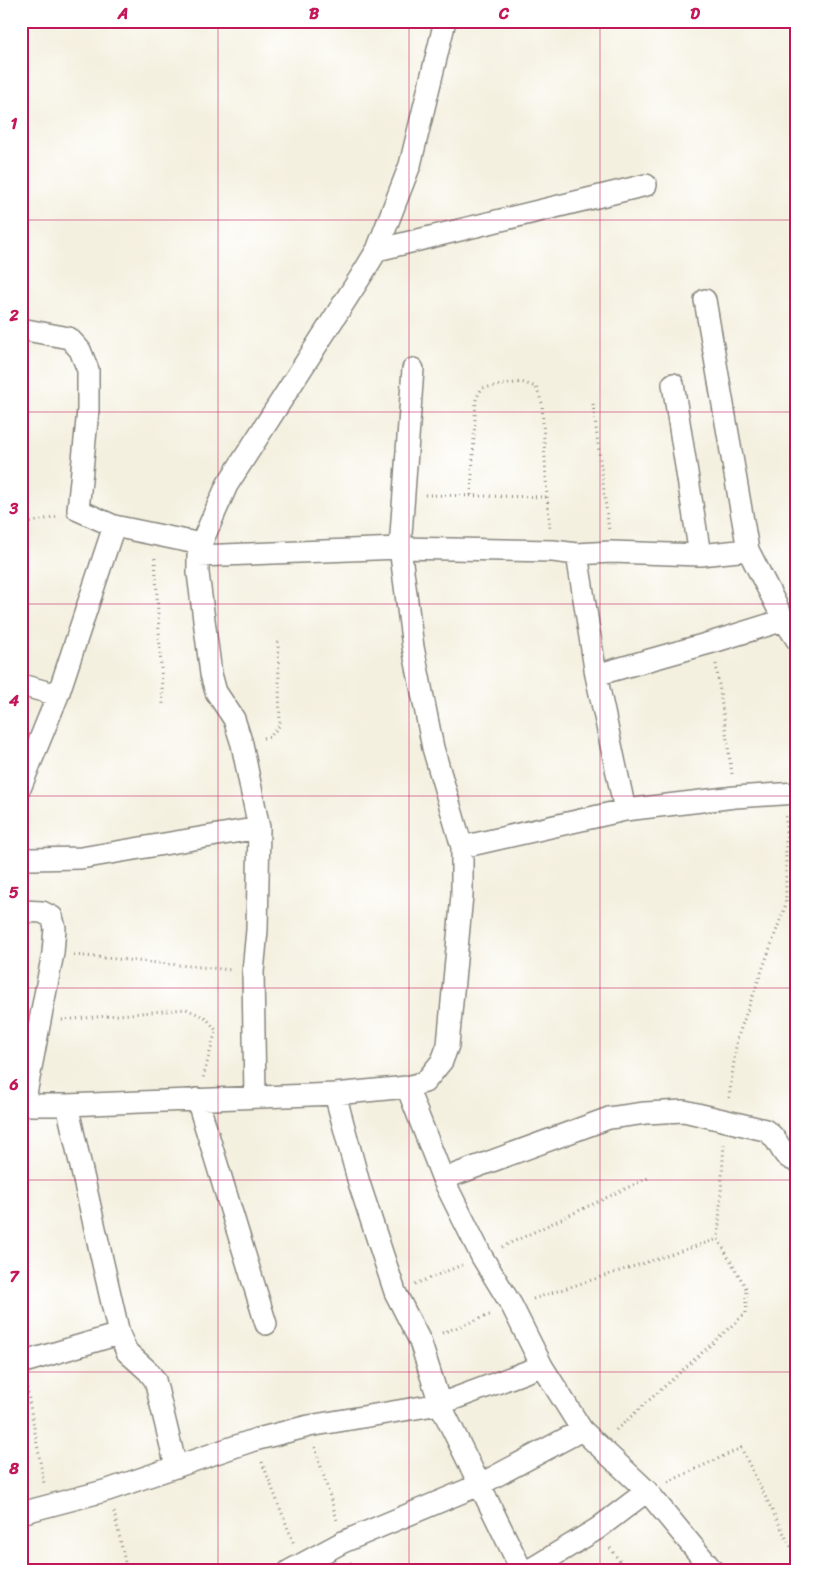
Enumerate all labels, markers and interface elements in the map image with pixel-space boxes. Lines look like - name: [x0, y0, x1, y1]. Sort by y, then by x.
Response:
- text: A: [117, 0, 128, 28]
- text: B: [309, 0, 320, 28]
- text: C: [498, 0, 510, 28]
- text: D: [690, 0, 700, 28]
- text: 1: [11, 109, 18, 138]
- text: 2: [8, 301, 19, 330]
- text: 3: [9, 494, 19, 523]
- text: 4: [8, 686, 19, 715]
- text: 5: [9, 878, 19, 907]
- text: 6: [8, 1070, 19, 1099]
- text: 7: [9, 1262, 20, 1291]
- text: 8: [8, 1454, 19, 1483]

